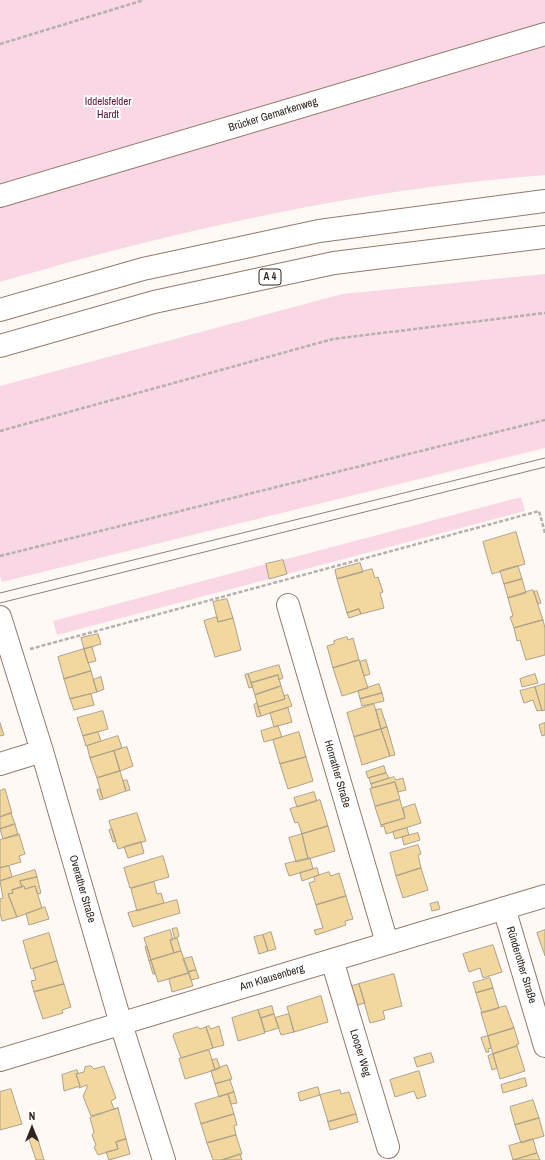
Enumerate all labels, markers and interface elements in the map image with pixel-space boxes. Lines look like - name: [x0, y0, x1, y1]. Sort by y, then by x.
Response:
- park label: Iddelsfelder Hardt: [85, 95, 131, 121]
- street label: Brücker Gemarkenweg: [227, 95, 319, 135]
- road number: A 4: [259, 269, 281, 285]
- street label: Honrather Straße: [321, 739, 353, 809]
- street label: Overather Straße: [66, 854, 98, 924]
- street label: Ründerother Straße: [503, 925, 539, 1005]
- street label: Am Klausenberg: [238, 962, 306, 994]
- street label: Looper Weg: [347, 1028, 373, 1078]
- north arrow: [12, 1108, 52, 1148]
- text: N: [29, 1109, 35, 1123]

